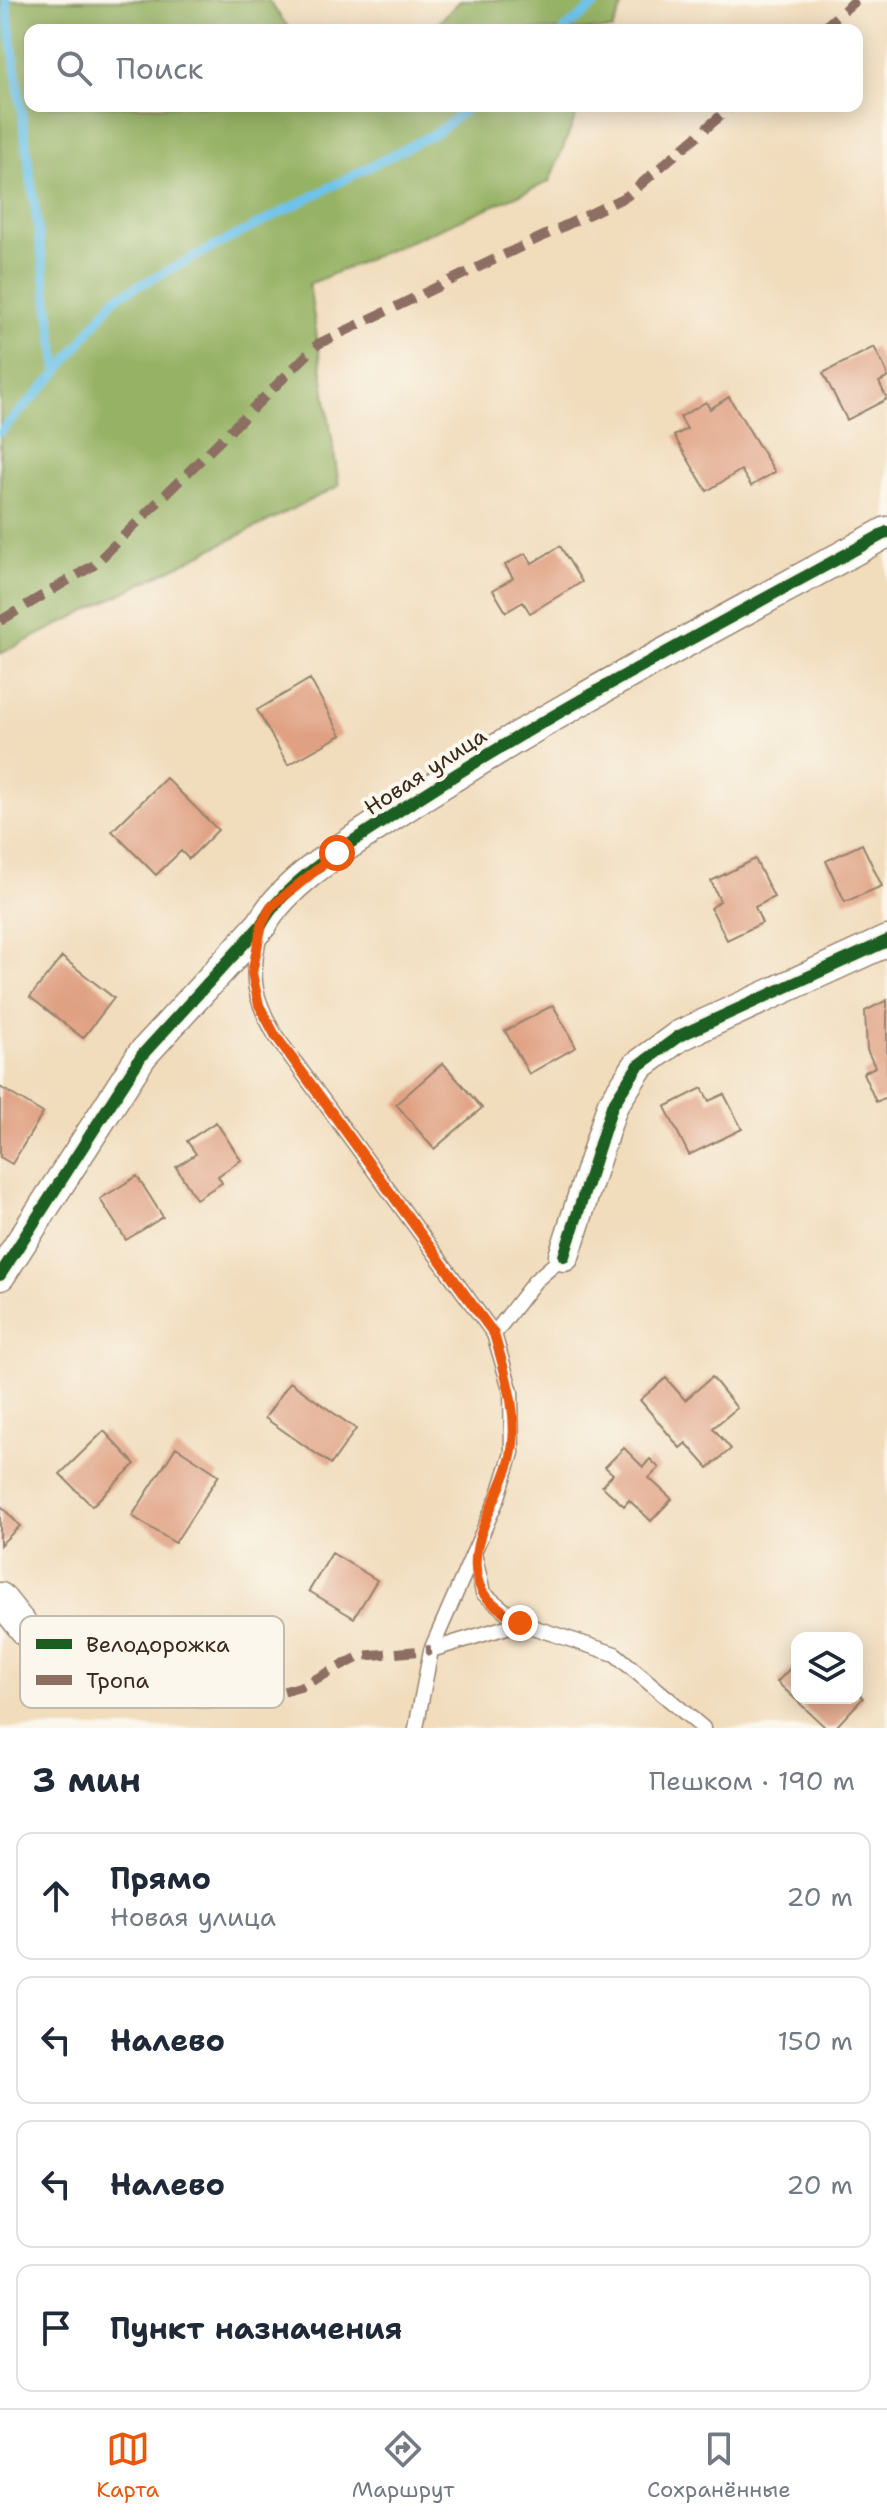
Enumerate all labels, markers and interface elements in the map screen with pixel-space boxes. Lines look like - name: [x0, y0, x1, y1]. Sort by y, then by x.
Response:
- search box: [24, 24, 863, 112]
- icon: search: [52, 46, 96, 90]
- text: Поиск: [116, 48, 204, 89]
- street label: Новая улица: [358, 721, 492, 822]
- route start: [319, 835, 355, 871]
- route end: [502, 1605, 538, 1641]
- legend: [20, 1616, 284, 1708]
- text: Велодорожка: [86, 1630, 230, 1659]
- map controls: [791, 1632, 863, 1704]
- button: layers: [791, 1632, 863, 1704]
- text: Тропа: [86, 1666, 150, 1695]
- text: 3 мин: [32, 1757, 141, 1803]
- text: Пешком · 190 m: [649, 1763, 855, 1798]
- text: Прямо: [110, 1858, 211, 1899]
- icon: ahead: [34, 1874, 78, 1918]
- text: 20 m: [786, 1879, 853, 1914]
- text: Новая улица: [110, 1899, 276, 1934]
- icon: left: [34, 2018, 78, 2062]
- text: Налево: [110, 2020, 225, 2061]
- text: 150 m: [777, 2023, 853, 2058]
- icon: left: [34, 2162, 78, 2206]
- text: Налево: [110, 2164, 225, 2205]
- text: 20 m: [786, 2167, 853, 2202]
- icon: arrive: [34, 2306, 78, 2350]
- text: Пункт назначения: [110, 2308, 402, 2349]
- tab: Карта: [96, 2427, 159, 2504]
- tab: Маршрут: [352, 2427, 454, 2504]
- tab: Сохранённые: [647, 2427, 791, 2504]

